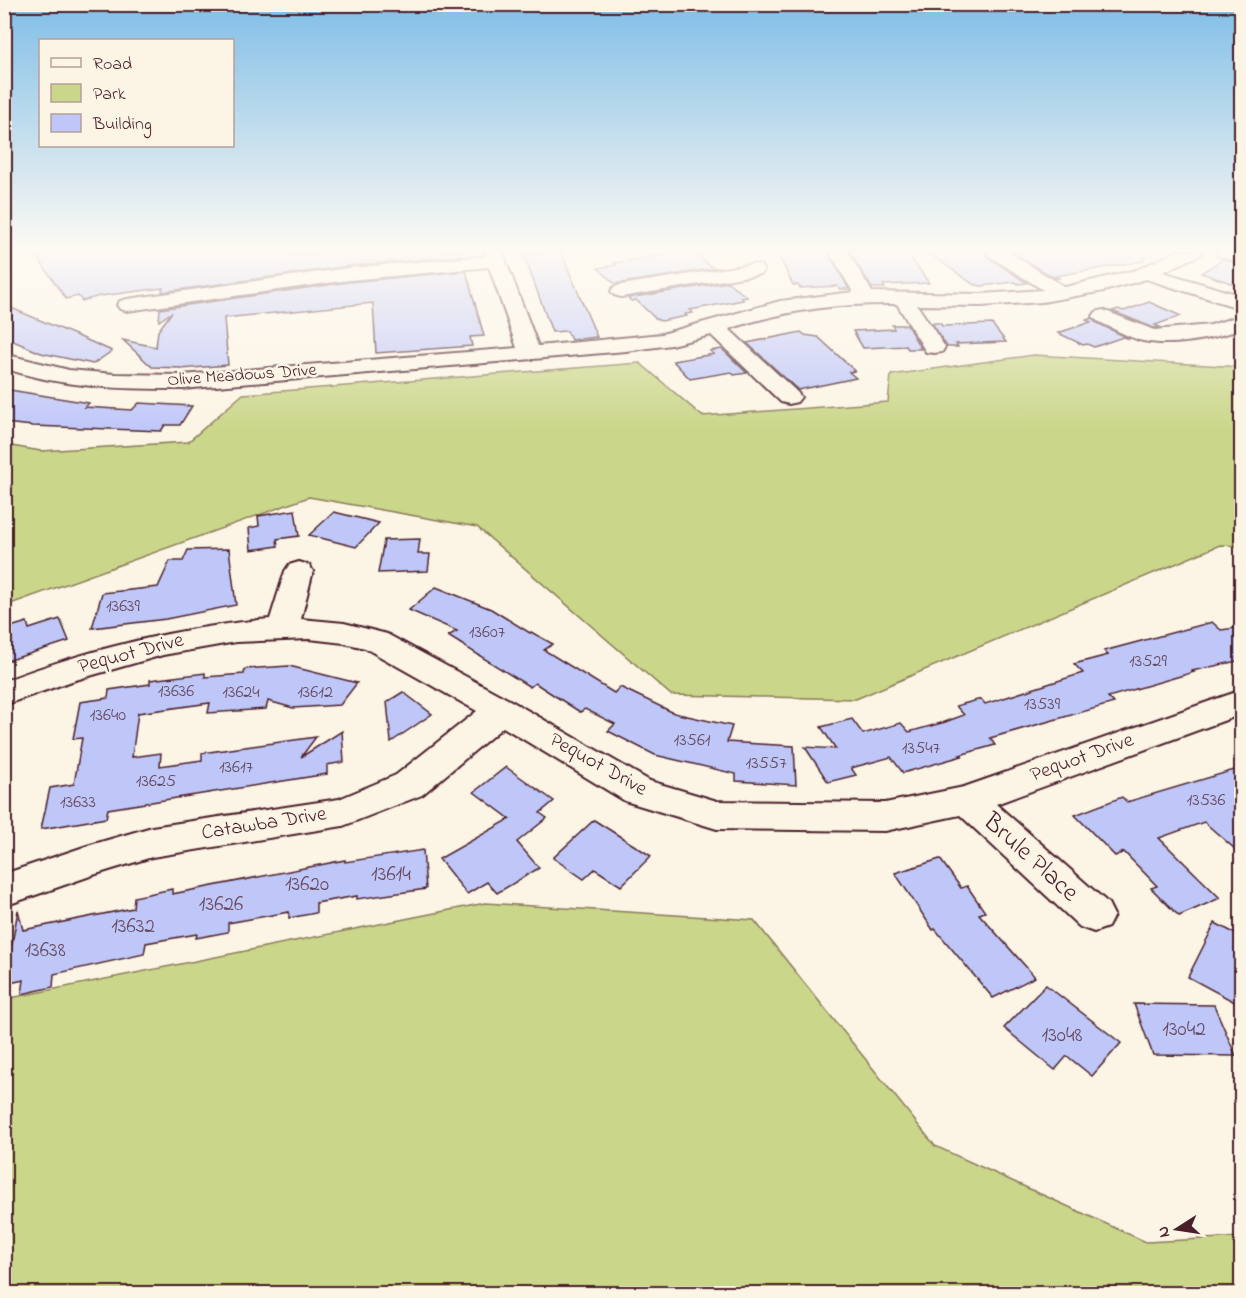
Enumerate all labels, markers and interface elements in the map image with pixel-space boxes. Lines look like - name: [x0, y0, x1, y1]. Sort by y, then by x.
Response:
- legend: [39, 39, 234, 147]
- text: Road: [93, 52, 132, 78]
- text: Park: [93, 82, 126, 108]
- text: Building: [92, 112, 152, 139]
- street label: Olive Meadows Drive: [167, 358, 318, 394]
- house number: 13639: [106, 594, 141, 620]
- house number: 13607: [469, 620, 506, 646]
- street label: Pequot Drive: [75, 625, 188, 682]
- house number: 13529: [1129, 649, 1167, 675]
- house number: 13636: [158, 679, 194, 705]
- house number: 13624: [222, 680, 260, 706]
- house number: 13612: [297, 680, 333, 706]
- house number: 13539: [1024, 692, 1061, 718]
- house number: 13640: [90, 703, 126, 729]
- street label: Pequot Drive: [1026, 725, 1138, 791]
- street label: Pequot Drive: [543, 726, 653, 805]
- house number: 13561: [673, 728, 711, 754]
- house number: 13547: [902, 736, 941, 762]
- house number: 13557: [745, 751, 787, 777]
- house number: 13617: [219, 755, 254, 781]
- house number: 13625: [136, 769, 176, 795]
- house number: 13536: [1187, 788, 1225, 814]
- house number: 13633: [60, 790, 96, 816]
- street label: Catawba Drive: [199, 799, 329, 849]
- street label: Brule Place: [973, 804, 1087, 912]
- house number: 13614: [371, 860, 411, 890]
- house number: 13620: [285, 870, 329, 900]
- house number: 13626: [199, 890, 243, 920]
- house number: 13632: [111, 912, 155, 942]
- house number: 13638: [24, 936, 66, 966]
- house number: 13042: [1162, 1015, 1206, 1045]
- house number: 13048: [1042, 1021, 1083, 1051]
- north arrow: [1147, 1199, 1207, 1259]
- text: N: [1151, 1224, 1177, 1239]

